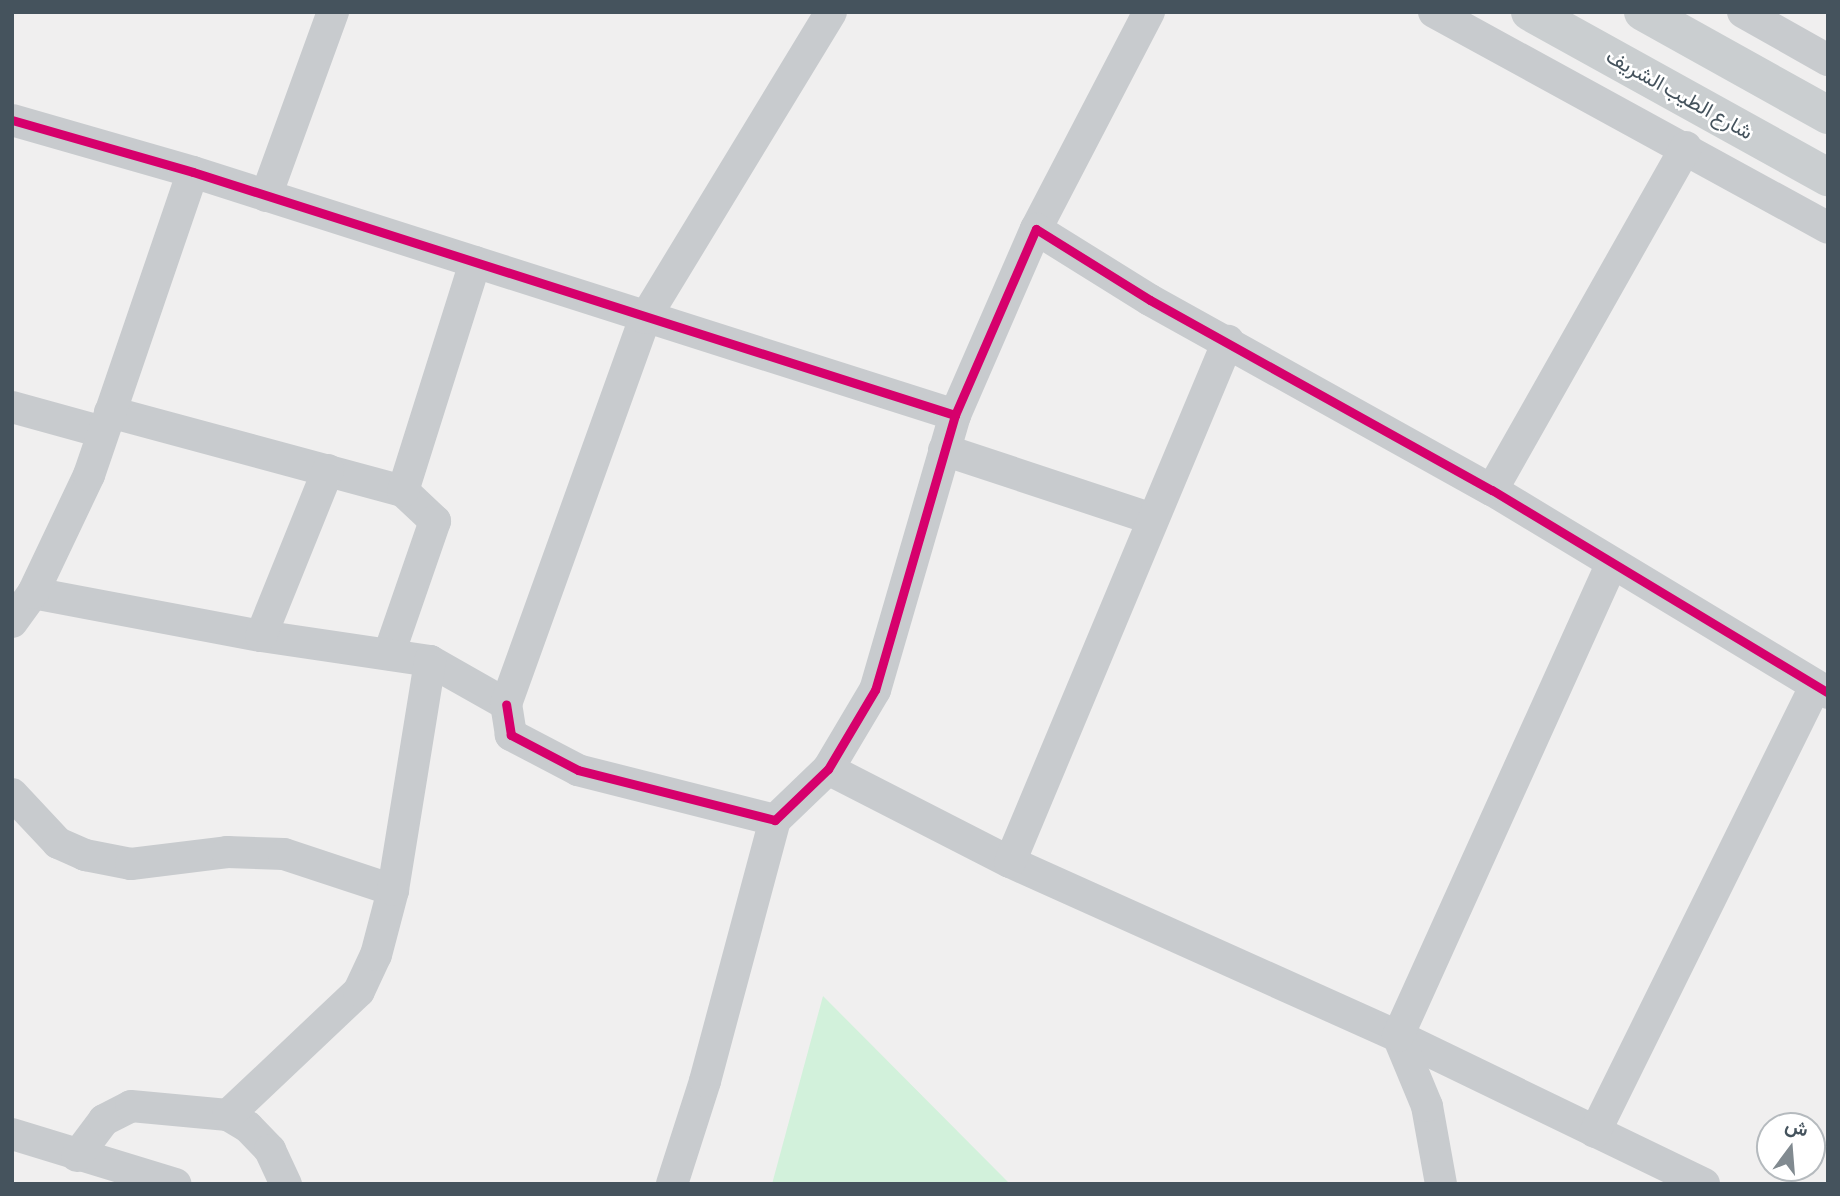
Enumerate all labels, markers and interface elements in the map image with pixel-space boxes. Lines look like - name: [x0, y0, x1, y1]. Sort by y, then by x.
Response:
- street label: شارع الطيب الشريف: [1601, 44, 1757, 146]
- north arrow: [1756, 1112, 1826, 1182]
- text: ش: [1782, 1114, 1811, 1142]

